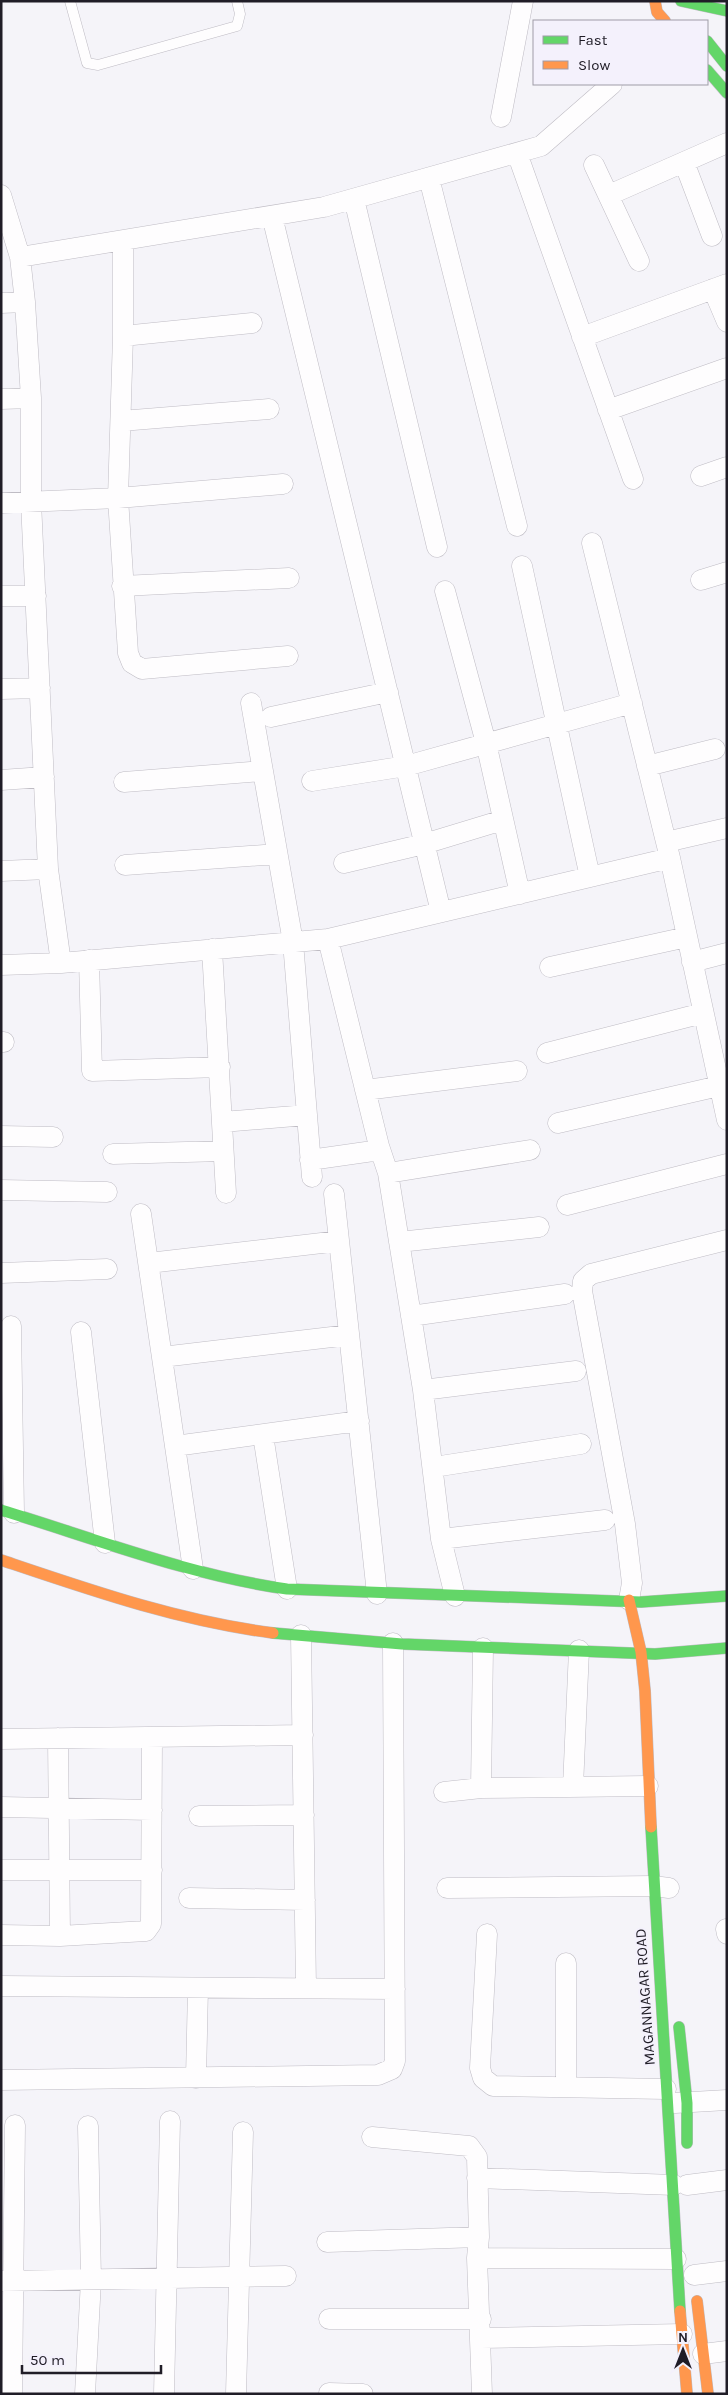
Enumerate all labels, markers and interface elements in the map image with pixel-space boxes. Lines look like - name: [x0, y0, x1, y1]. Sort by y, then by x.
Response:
- legend: [533, 20, 708, 85]
- text: Fast: [578, 31, 608, 49]
- text: Slow: [578, 56, 610, 74]
- street label: MAGANNAGAR ROAD: [631, 1928, 659, 2066]
- north arrow: [658, 2325, 708, 2375]
- text: N: [678, 2329, 688, 2346]
- scale bar: [22, 2342, 161, 2374]
- text: 50 m: [30, 2351, 65, 2369]

